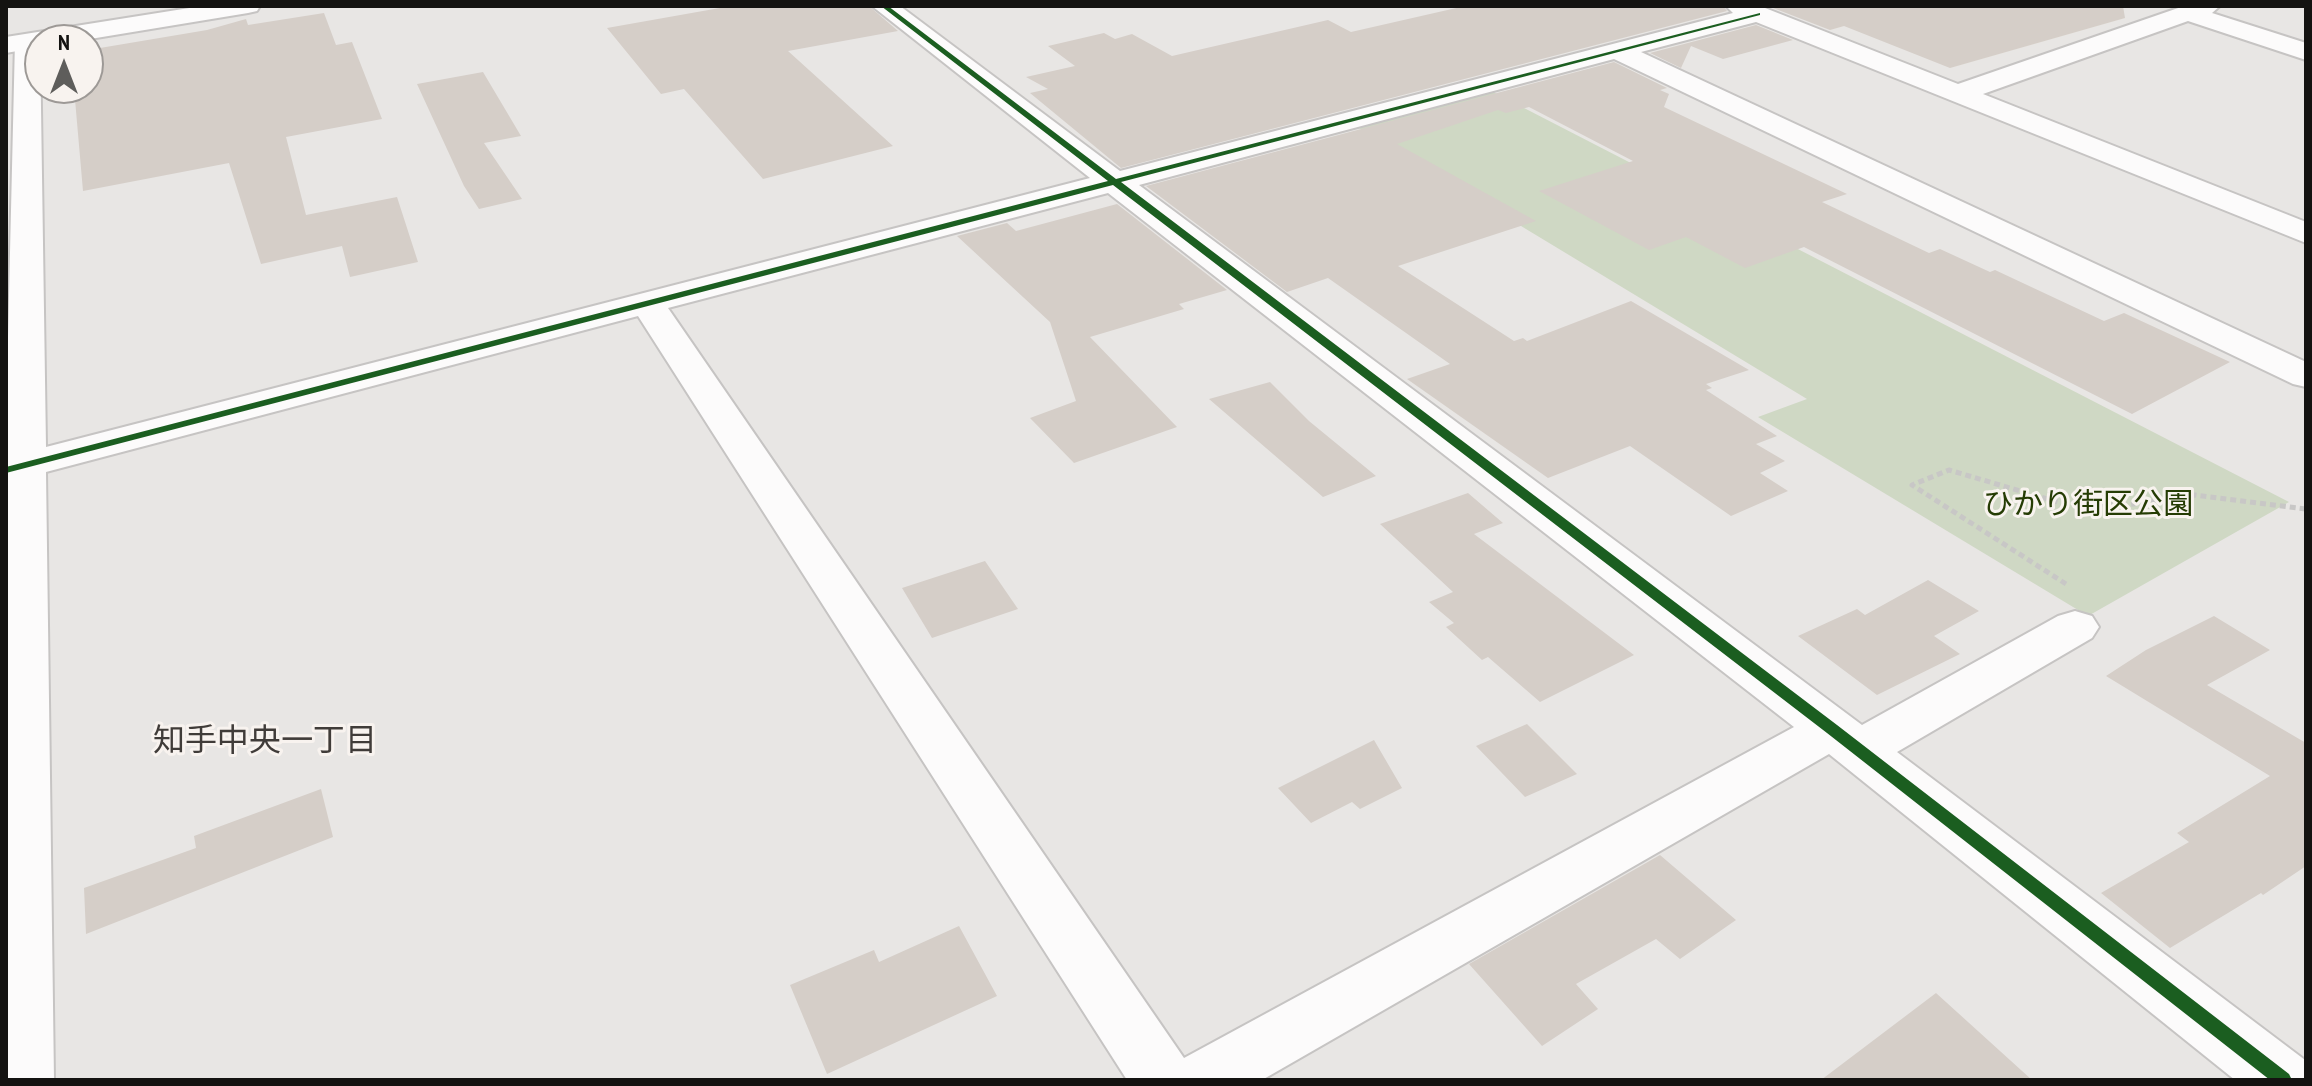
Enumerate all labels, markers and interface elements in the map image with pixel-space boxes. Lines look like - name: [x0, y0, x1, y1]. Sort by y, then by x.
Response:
- north arrow: [24, 24, 104, 104]
- text: N: [58, 28, 70, 56]
- park label: ひかり街区公園: [1983, 487, 2193, 523]
- district label: 知手中央一丁目: [153, 723, 377, 761]

